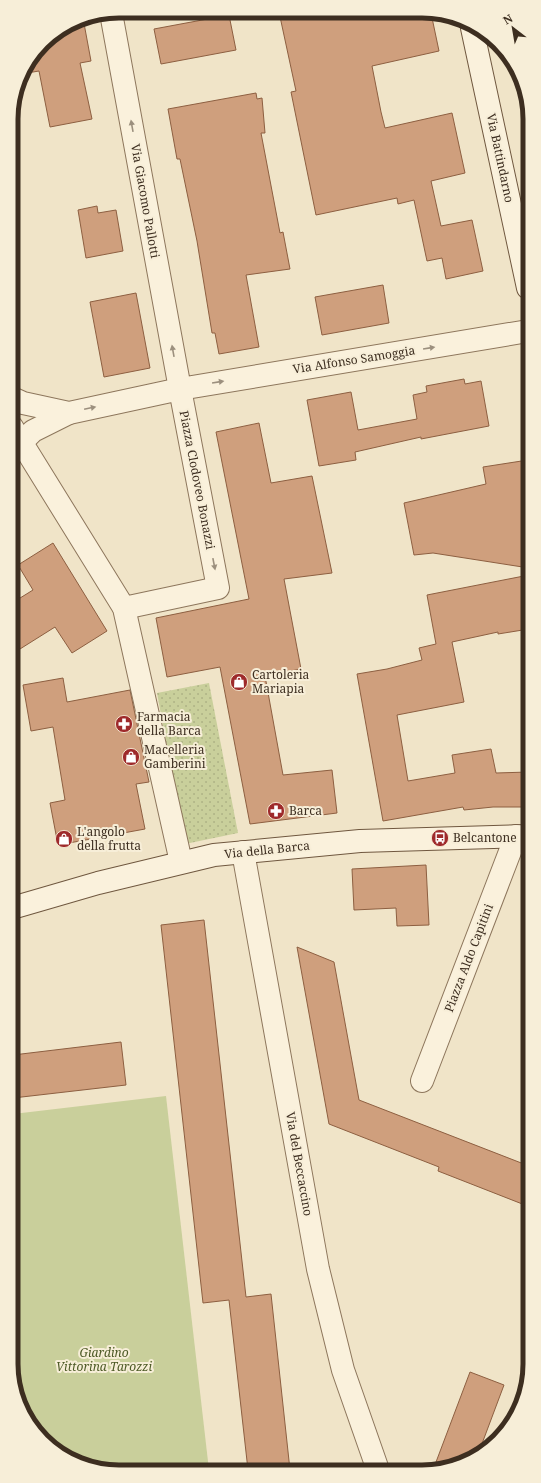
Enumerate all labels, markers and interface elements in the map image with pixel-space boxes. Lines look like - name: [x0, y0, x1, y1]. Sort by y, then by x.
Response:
- north arrow: [493, 8, 533, 48]
- text: N: [500, 10, 515, 28]
- street label: Via Battindarno: [483, 112, 518, 204]
- one-way arrow: [128, 120, 134, 133]
- street label: Via Giacomo Pallotti: [127, 142, 164, 260]
- street label: Via Alfonso Samoggia: [292, 341, 417, 378]
- one-way arrow: [169, 345, 175, 357]
- one-way arrow: [423, 345, 435, 351]
- one-way arrow: [212, 379, 224, 385]
- one-way arrow: [84, 405, 96, 411]
- street label: Piazza Clodoveo Bonazzi: [176, 409, 219, 551]
- one-way arrow: [211, 558, 217, 571]
- place label: Cartoleria Mariapia: [252, 666, 310, 697]
- shop icon: Cartoleria Mariapia: [229, 672, 249, 692]
- place label: Farmacia della Barca: [137, 708, 201, 739]
- pharmacy icon: Farmacia della Barca: [114, 714, 134, 734]
- place label: Macelleria Gamberini: [144, 741, 206, 772]
- shop icon: Macelleria Gamberini: [121, 747, 141, 767]
- pharmacy icon: Barca: [266, 801, 286, 821]
- place label: Barca: [289, 802, 322, 819]
- place label: L'angolo della frutta: [77, 823, 141, 854]
- bus stop icon: Belcantone: [430, 828, 450, 848]
- shop icon: L'angolo della frutta: [54, 829, 74, 849]
- place label: Belcantone: [453, 829, 517, 846]
- street label: Via della Barca: [223, 837, 311, 862]
- street label: Piazza Aldo Capitini: [440, 901, 497, 1014]
- street label: Via del Beccaccino: [282, 1110, 317, 1217]
- park label: Giardino Vittorina Tarozzi: [56, 1344, 152, 1375]

